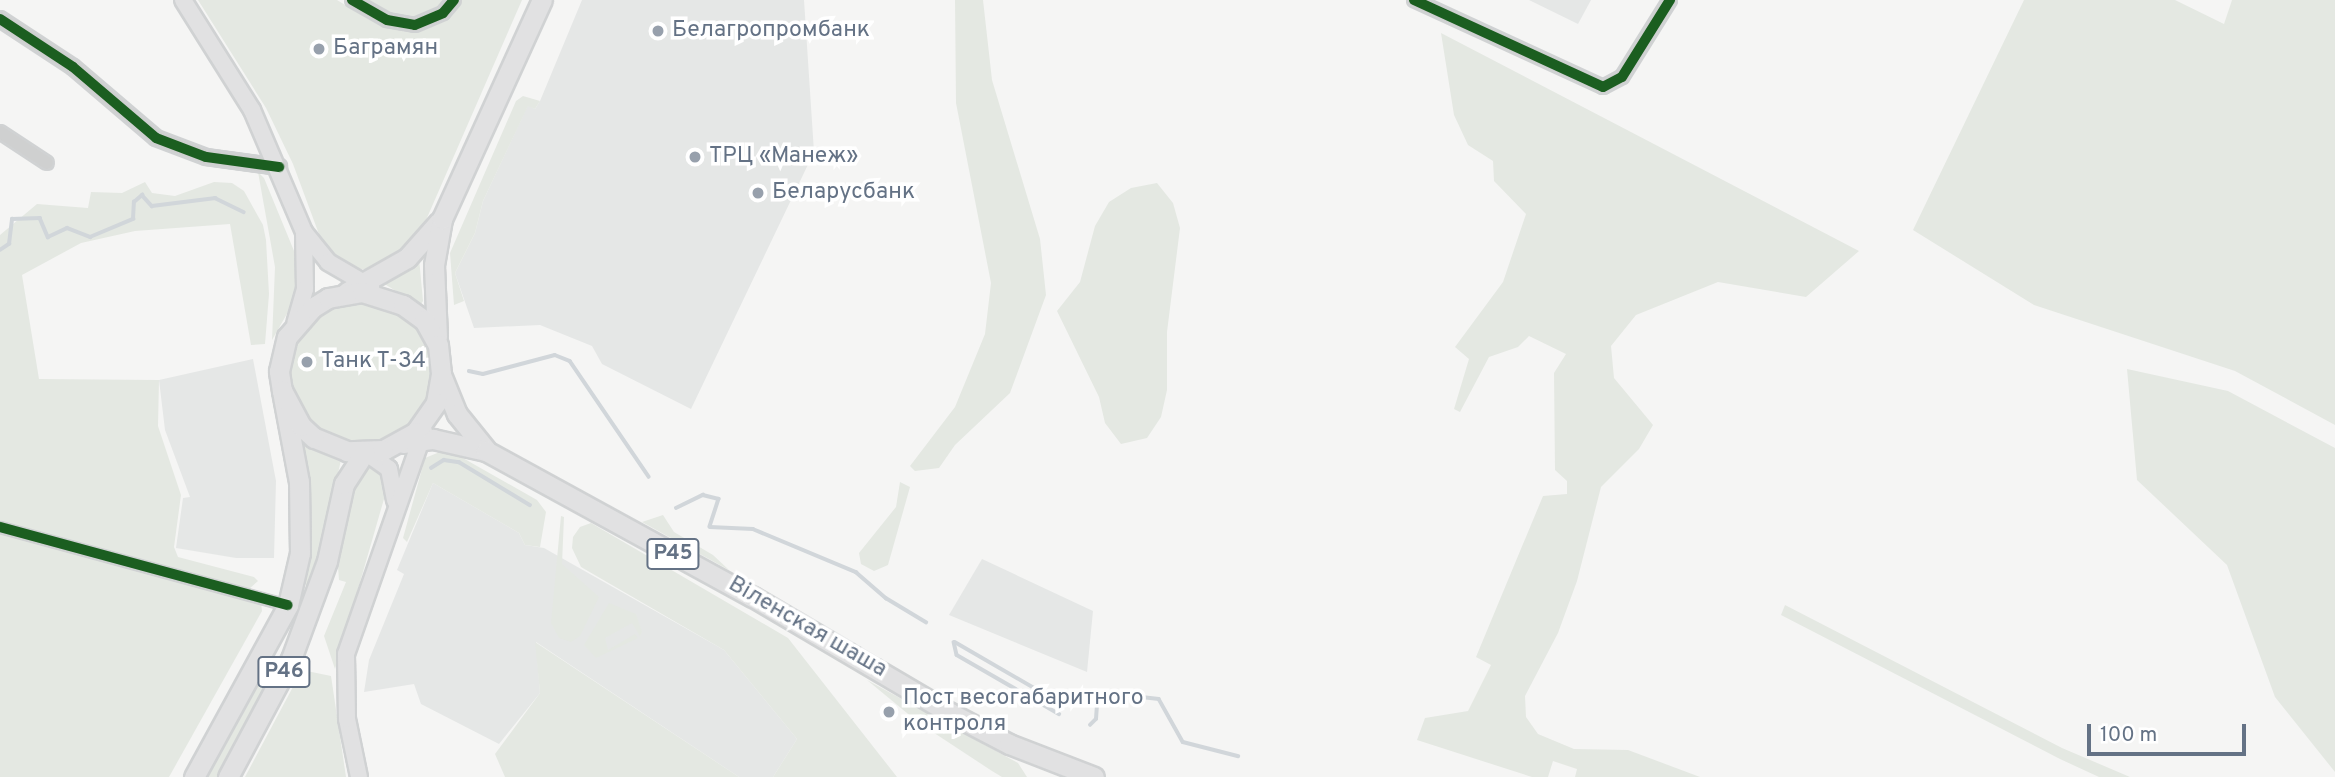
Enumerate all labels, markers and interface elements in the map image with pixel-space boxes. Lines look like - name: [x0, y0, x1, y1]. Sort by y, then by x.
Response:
- place label: Белагропромбанк: [672, 17, 870, 45]
- marker: Белагропромбанк: [650, 23, 666, 39]
- place label: Баграмян: [333, 35, 438, 63]
- marker: Баграмян: [311, 41, 327, 57]
- place label: ТРЦ «Манеж»: [709, 143, 858, 171]
- marker: ТРЦ «Манеж»: [687, 149, 703, 165]
- place label: Беларусбанк: [772, 179, 915, 207]
- marker: Беларусбанк: [750, 185, 766, 201]
- place label: Танк Т-34: [321, 348, 427, 376]
- marker: Танк Т-34: [299, 354, 315, 370]
- road number: Р45: [645, 536, 701, 572]
- street label: Віленская шаша: [723, 571, 891, 685]
- road number: Р46: [256, 654, 312, 690]
- place label: Пост весогабаритного контроля: [903, 685, 1144, 739]
- marker: Пост весогабаритного контроля: [881, 704, 897, 720]
- scale bar: [2090, 710, 2249, 754]
- text: 100 m: [2100, 722, 2157, 749]

